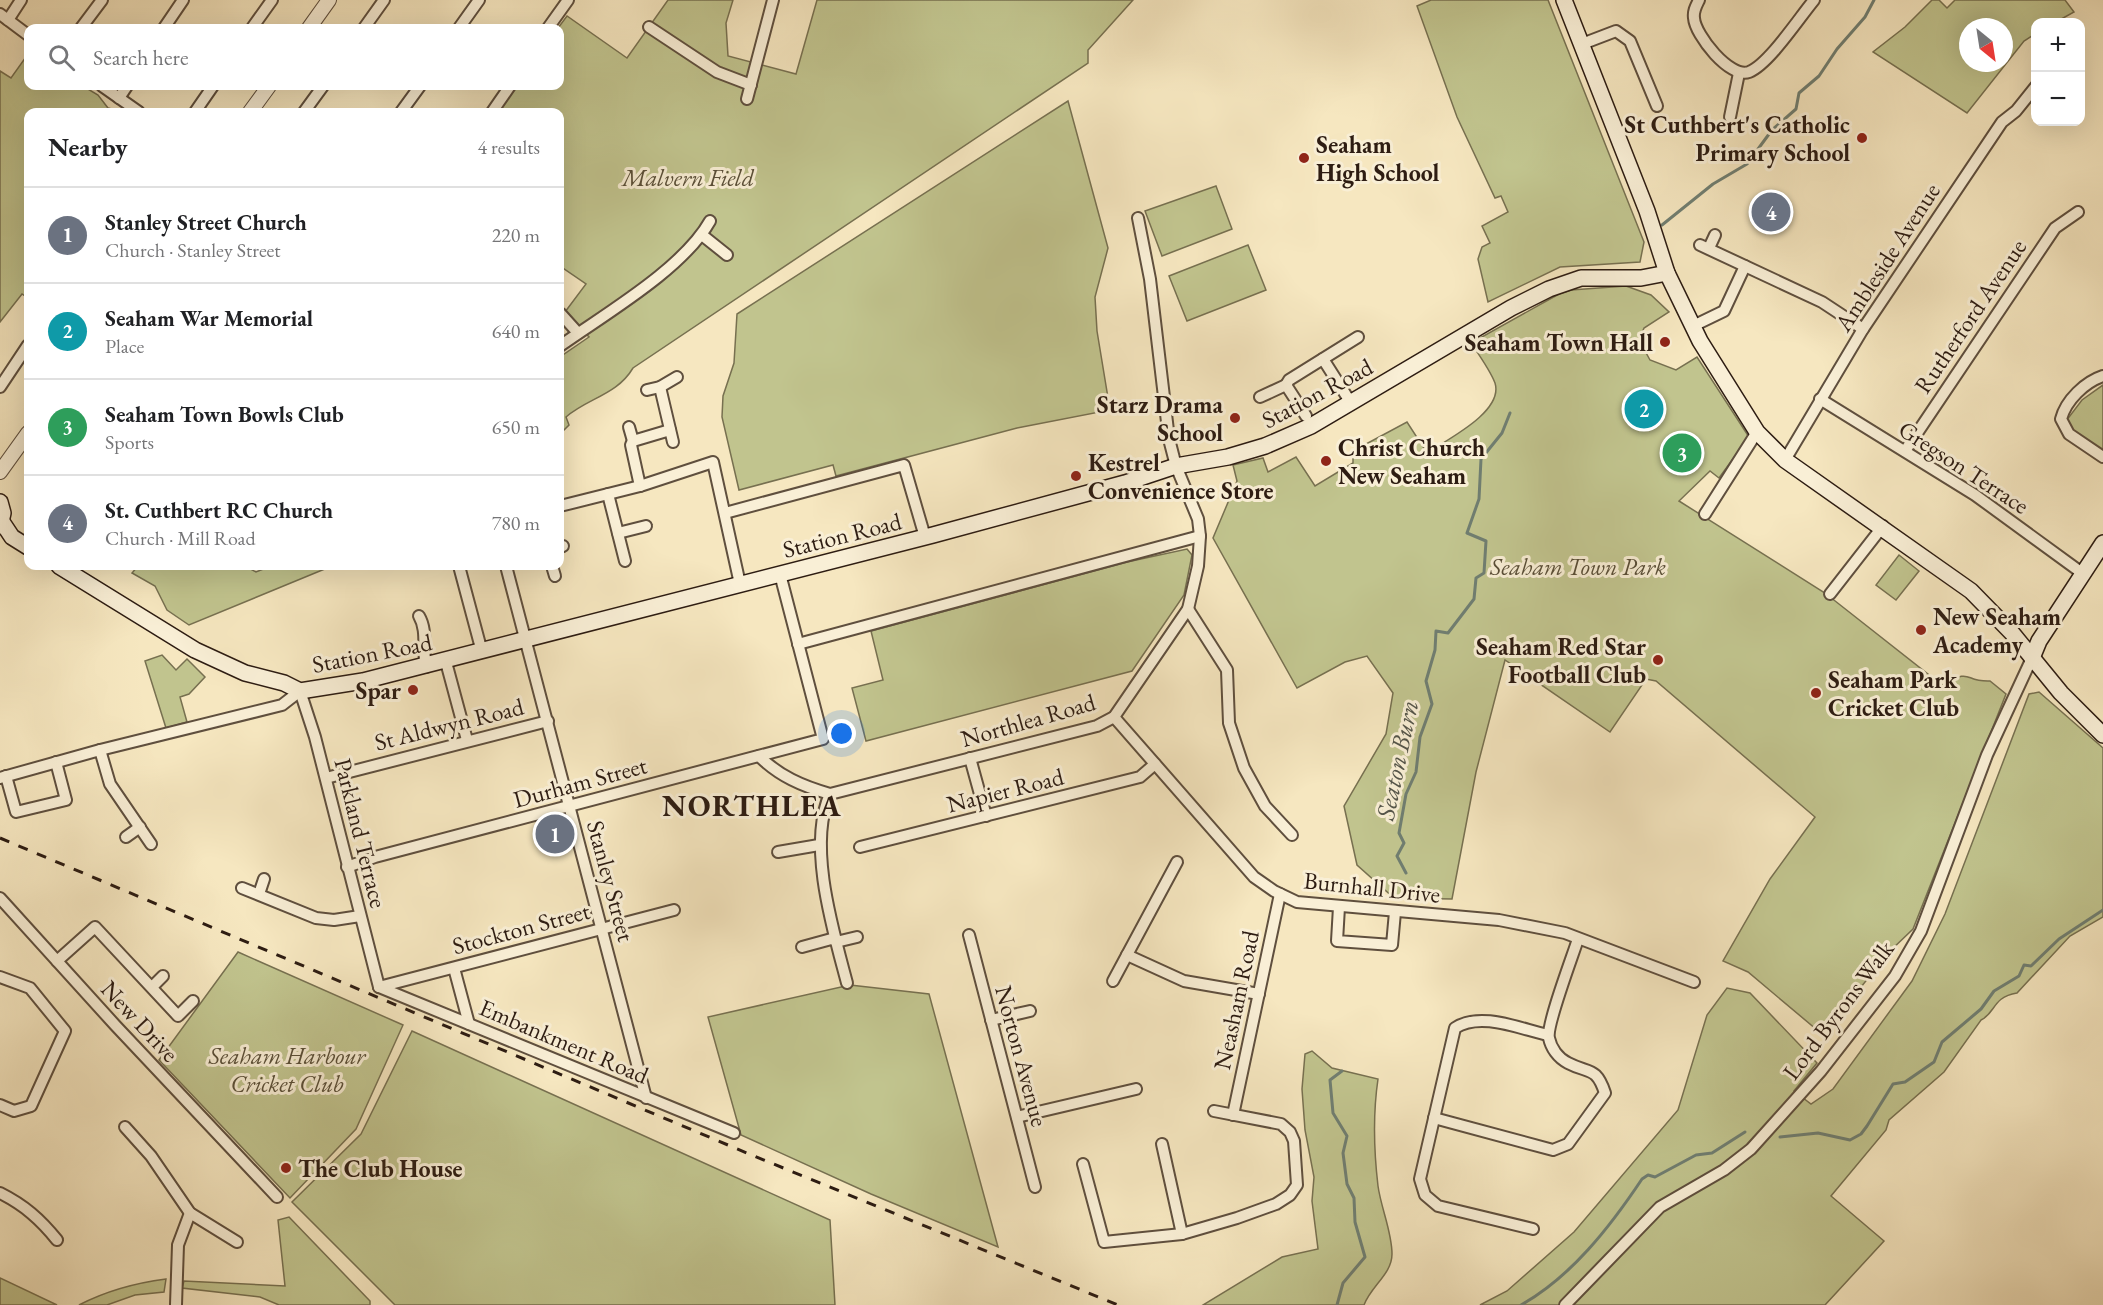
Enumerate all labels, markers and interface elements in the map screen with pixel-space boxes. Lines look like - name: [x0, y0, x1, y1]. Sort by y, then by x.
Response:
- north arrow: [1959, 18, 2013, 72]
- map controls: [2031, 18, 2085, 126]
- button: +: [2031, 18, 2085, 72]
- search box: [24, 24, 564, 90]
- icon: search: [45, 41, 78, 74]
- text: Search here: [93, 43, 188, 72]
- button: −: [2031, 72, 2085, 126]
- place label: St Cuthbert's Catholic Primary School: [1624, 109, 1850, 169]
- place label: Seaham High School: [1316, 129, 1439, 189]
- text: Nearby: [48, 130, 128, 164]
- marker: St Cuthbert's Catholic Primary School: [1855, 131, 1869, 145]
- text: 4 results: [477, 134, 540, 160]
- marker: Seaham High School: [1297, 151, 1311, 165]
- park label: Malvern Field: [620, 162, 755, 193]
- street label: Ambleside Avenue: [1827, 177, 1947, 338]
- pin: 4: [1752, 190, 1790, 234]
- text: Stanley Street Church: [105, 208, 307, 237]
- text: 1: [62, 222, 73, 248]
- text: 220 m: [492, 222, 540, 248]
- street label: Rutherford Avenue: [1907, 233, 2033, 399]
- text: Church · Stanley Street: [105, 237, 281, 263]
- text: Seaham War Memorial: [105, 304, 313, 333]
- text: 2: [62, 318, 73, 344]
- text: 640 m: [492, 318, 540, 344]
- place label: Seaham Town Hall: [1465, 327, 1653, 358]
- text: Place: [105, 333, 144, 359]
- marker: Seaham Town Hall: [1658, 335, 1672, 349]
- street label: Station Road: [1256, 350, 1379, 435]
- pin: 2: [1624, 386, 1664, 432]
- place label: Starz Drama School: [1097, 389, 1223, 448]
- text: Seaham Town Bowls Club: [105, 400, 344, 429]
- marker: Starz Drama School: [1228, 411, 1242, 425]
- street label: Gregson Terrace: [1893, 413, 2035, 521]
- text: 3: [62, 414, 73, 440]
- text: 650 m: [492, 414, 540, 440]
- text: Sports: [105, 429, 154, 455]
- pin: 3: [1662, 430, 1702, 476]
- place label: Christ Church New Seaham: [1338, 432, 1486, 491]
- place label: Kestrel Convenience Store: [1088, 447, 1274, 506]
- marker: Christ Church New Seaham: [1319, 454, 1333, 468]
- marker: Kestrel Convenience Store: [1069, 469, 1083, 483]
- text: St. Cuthbert RC Church: [105, 496, 333, 525]
- street label: Station Road: [779, 505, 905, 565]
- text: 4: [62, 510, 73, 536]
- text: 780 m: [492, 510, 540, 536]
- text: Church · Mill Road: [105, 525, 256, 551]
- park label: Seaham Town Park: [1489, 551, 1666, 582]
- place label: New Seaham Academy: [1932, 601, 2061, 661]
- marker: New Seaham Academy: [1914, 623, 1928, 637]
- street label: Station Road: [310, 626, 435, 680]
- place label: Seaham Red Star Football Club: [1476, 631, 1646, 690]
- marker: Seaham Red Star Football Club: [1651, 653, 1665, 667]
- place label: Seaham Park Cricket Club: [1828, 664, 1959, 723]
- place label: Spar: [356, 675, 401, 706]
- marker: Spar: [406, 683, 420, 697]
- street label: Northlea Road: [957, 686, 1100, 754]
- marker: Seaham Park Cricket Club: [1809, 686, 1823, 700]
- street label: St Aldwyn Road: [371, 690, 528, 758]
- water label: Seaton Burn: [1368, 697, 1426, 824]
- your location: [827, 719, 856, 748]
- street label: Durham Street: [510, 749, 651, 815]
- street label: Parkland Terrace: [327, 755, 395, 911]
- street label: Napier Road: [943, 760, 1067, 819]
- district label: NORTHLEA: [662, 786, 842, 825]
- pin: 1: [536, 812, 574, 856]
- street label: Stanley Street: [580, 817, 642, 945]
- street label: Burnhall Drive: [1302, 864, 1442, 910]
- street label: Stockton Street: [449, 895, 594, 961]
- street label: Neasham Road: [1206, 927, 1266, 1072]
- street label: Lord Byrons Walk: [1775, 933, 1901, 1086]
- street label: New Drive: [94, 974, 186, 1068]
- street label: Norton Avenue: [988, 982, 1056, 1130]
- street label: Embankment Road: [475, 991, 654, 1091]
- park label: Seaham Harbour Cricket Club: [208, 1040, 367, 1099]
- place label: The Club House: [298, 1153, 463, 1184]
- marker: The Club House: [279, 1161, 293, 1175]

